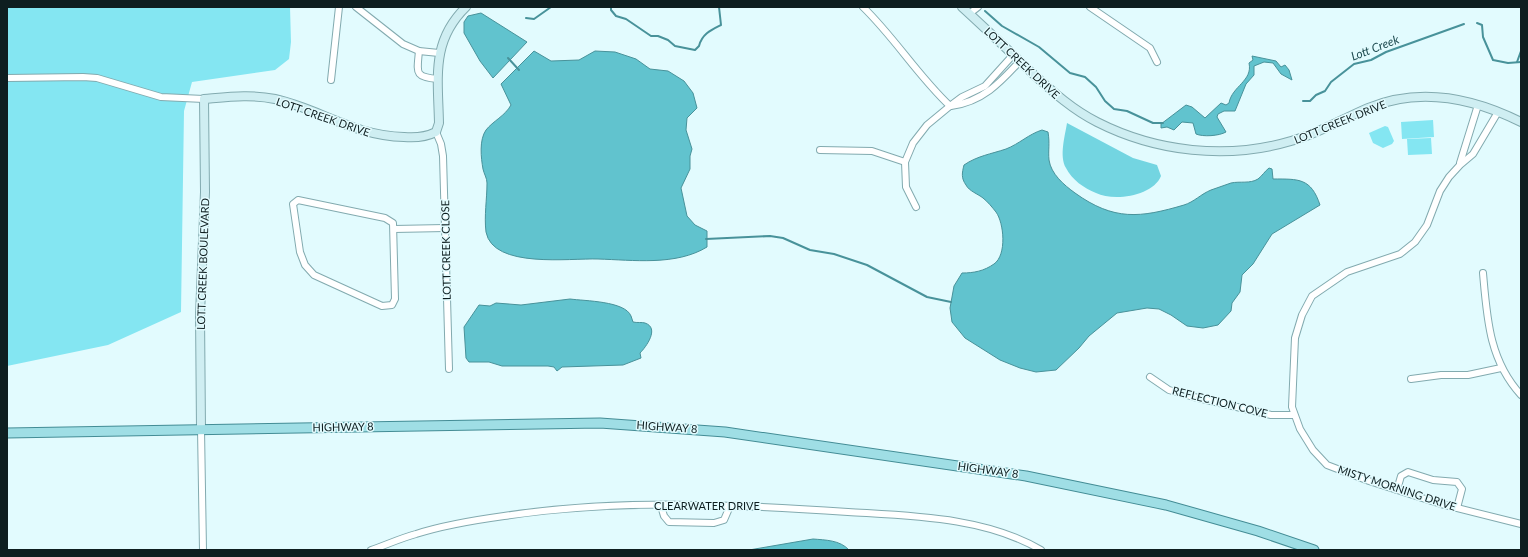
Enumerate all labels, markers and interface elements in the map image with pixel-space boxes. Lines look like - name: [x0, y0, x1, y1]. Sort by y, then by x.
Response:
- street label: LOTT CREEK DRIVE: [982, 24, 1063, 101]
- water label: Lott Creek: [1349, 31, 1401, 64]
- street label: LOTT CREEK DRIVE: [275, 94, 372, 139]
- street label: LOTT CREEK DRIVE: [1292, 97, 1388, 146]
- street label: LOTT CREEK BOULEVARD: [194, 198, 211, 330]
- street label: LOTT CREEK CLOSE: [438, 200, 453, 300]
- street label: REFLECTION COVE: [1171, 383, 1269, 420]
- street label: HIGHWAY 8: [636, 418, 698, 435]
- street label: HIGHWAY 8: [312, 419, 374, 434]
- street label: HIGHWAY 8: [957, 459, 1019, 480]
- street label: MISTY MORNING DRIVE: [1336, 462, 1458, 513]
- street label: CLEARWATER DRIVE: [654, 499, 760, 512]

